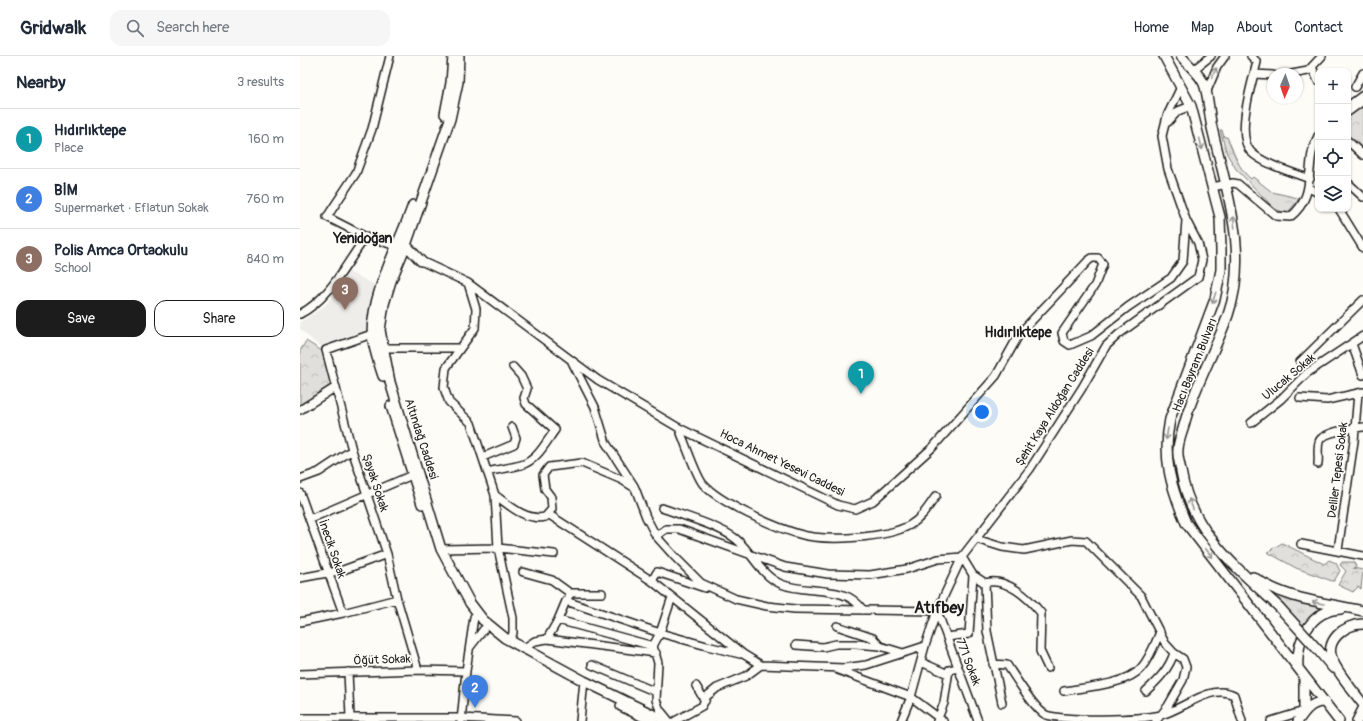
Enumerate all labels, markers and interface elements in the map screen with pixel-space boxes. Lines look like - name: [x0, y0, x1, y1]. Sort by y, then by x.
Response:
- search box: [110, 10, 390, 46]
- text: Gridwalk: [20, 16, 86, 40]
- icon: search: [124, 17, 146, 39]
- text: Search here: [156, 18, 229, 37]
- text: Home: [1134, 19, 1169, 36]
- text: Map: [1191, 19, 1214, 36]
- text: About: [1236, 19, 1272, 36]
- text: Contact: [1294, 19, 1343, 36]
- one-way arrow: [1211, 67, 1218, 79]
- north arrow: [1267, 68, 1303, 104]
- map controls: [1315, 68, 1351, 212]
- button: +: [1315, 68, 1351, 104]
- text: Nearby: [16, 72, 65, 93]
- text: 3 results: [237, 74, 284, 90]
- button: −: [1315, 104, 1351, 140]
- text: Hıdırlıktepe: [54, 121, 126, 140]
- text: 1: [26, 131, 32, 147]
- text: 160 m: [248, 131, 284, 147]
- one-way arrow: [1198, 137, 1205, 150]
- text: Place: [54, 140, 83, 156]
- button: locate: [1315, 140, 1351, 176]
- button: layers: [1315, 176, 1351, 212]
- text: BİM: [54, 181, 78, 200]
- text: 2: [25, 191, 33, 207]
- text: 760 m: [246, 191, 284, 207]
- text: Supermarket · Eflatun Sokak: [54, 200, 209, 216]
- one-way arrow: [1230, 216, 1237, 229]
- district label: Yenidoğan: [332, 230, 393, 247]
- text: Polis Amca Ortaokulu: [54, 241, 188, 260]
- text: 3: [25, 251, 33, 267]
- text: 840 m: [247, 251, 284, 267]
- text: School: [54, 260, 91, 276]
- pin: 3: [332, 277, 358, 310]
- one-way arrow: [1210, 292, 1218, 304]
- button: Save: [16, 300, 146, 337]
- button: Share: [154, 300, 284, 337]
- street label: Hacı Bayram Bulvarı: [1169, 316, 1221, 414]
- district label: Hıdırlıktepe: [984, 324, 1053, 341]
- street label: Şehit Kaya Aldoğan Caddesi: [1013, 345, 1097, 469]
- street label: Ulucak Sokak: [1259, 350, 1319, 404]
- pin: 1: [848, 361, 874, 394]
- street label: Altındağ Caddesi: [401, 397, 441, 481]
- your location: [972, 402, 992, 422]
- street label: Deliler Tepesi Sokak: [1325, 421, 1351, 519]
- street label: Hoca Ahmet Yesevi Caddesi: [717, 426, 847, 500]
- one-way arrow: [1163, 427, 1171, 440]
- street label: Şayak Sokak: [359, 452, 391, 514]
- one-way arrow: [1186, 499, 1194, 511]
- street label: İnecik Sokak: [315, 517, 350, 580]
- one-way arrow: [1204, 548, 1213, 559]
- district label: Atıfbey: [914, 598, 964, 618]
- one-way arrow: [1312, 599, 1325, 607]
- street label: 771 Sokak: [952, 636, 984, 688]
- street label: Öğüt Sokak: [353, 651, 411, 668]
- pin: 2: [462, 675, 488, 708]

